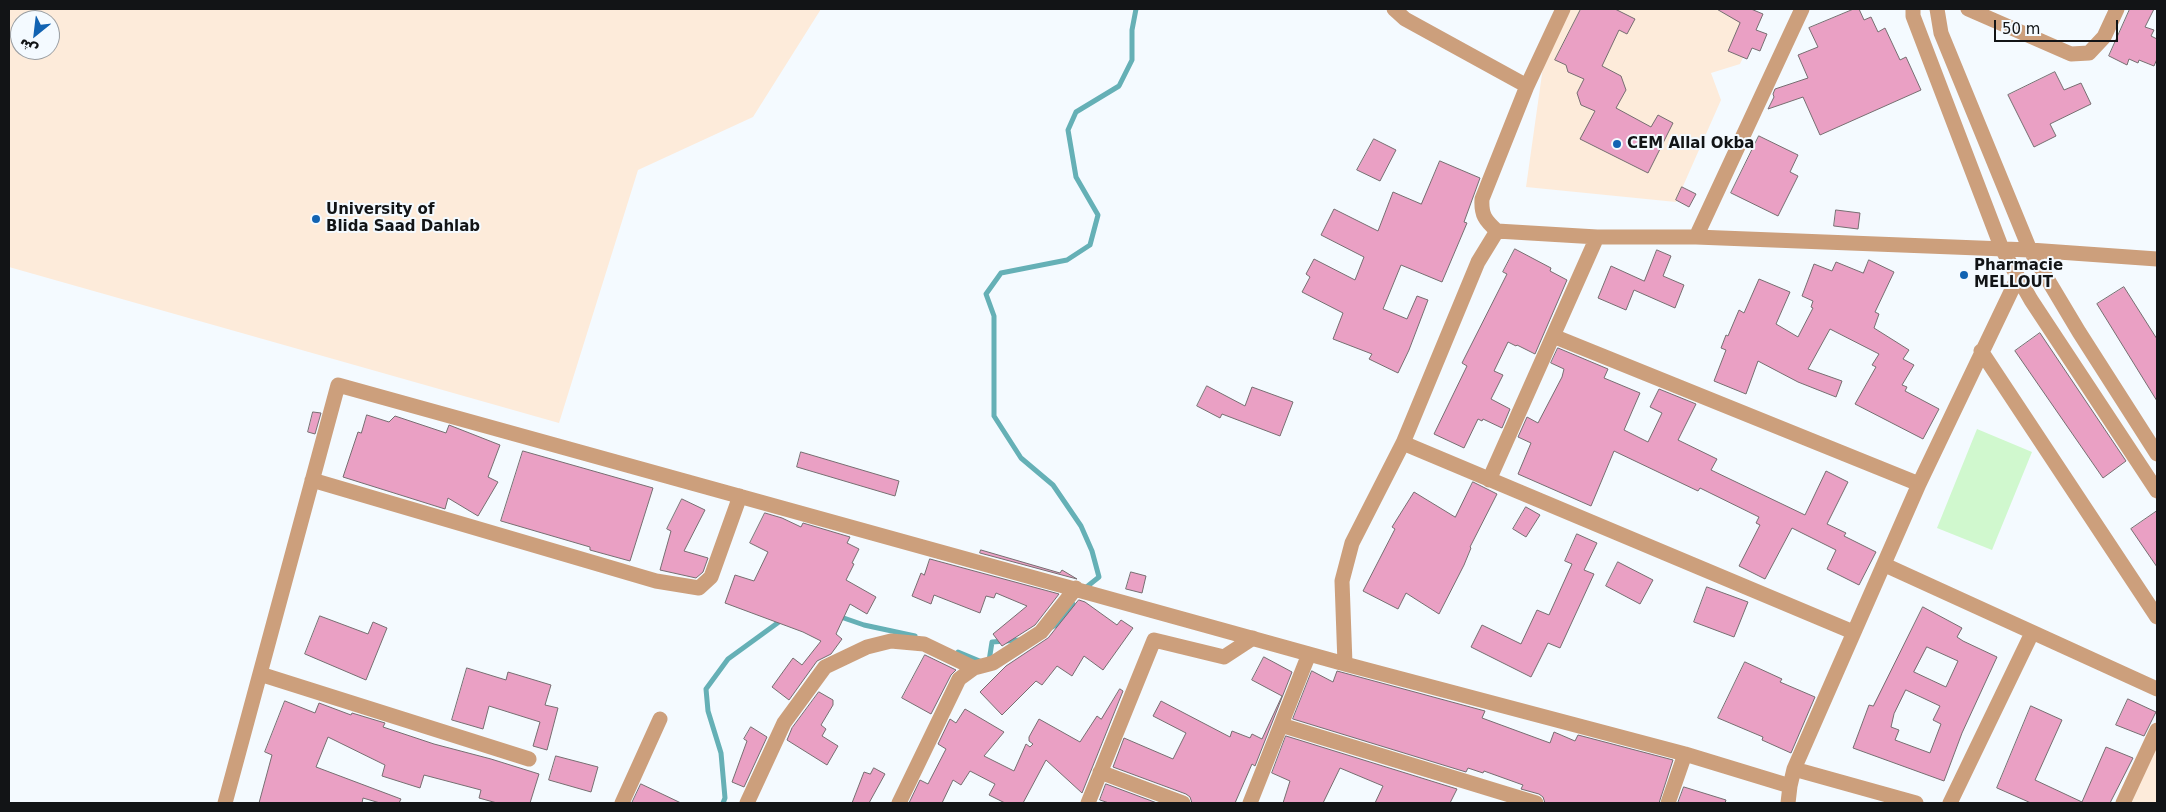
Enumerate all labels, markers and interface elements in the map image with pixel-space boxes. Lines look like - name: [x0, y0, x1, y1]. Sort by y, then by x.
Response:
- north arrow: [10, 10, 60, 60]
- scale bar: [1996, 10, 2120, 42]
- text: 50 m: [2002, 20, 2040, 38]
- text: ش: [16, 36, 41, 59]
- place label: CEM Allal Okba: [1627, 135, 1754, 153]
- marker: CEM Allal Okba: [1611, 138, 1623, 150]
- place label: University of Blida Saad Dahlab: [326, 201, 480, 236]
- marker: University of Blida Saad Dahlab: [310, 213, 322, 225]
- place label: Pharmacie MELLOUT: [1974, 257, 2063, 292]
- marker: Pharmacie MELLOUT: [1958, 269, 1970, 281]

